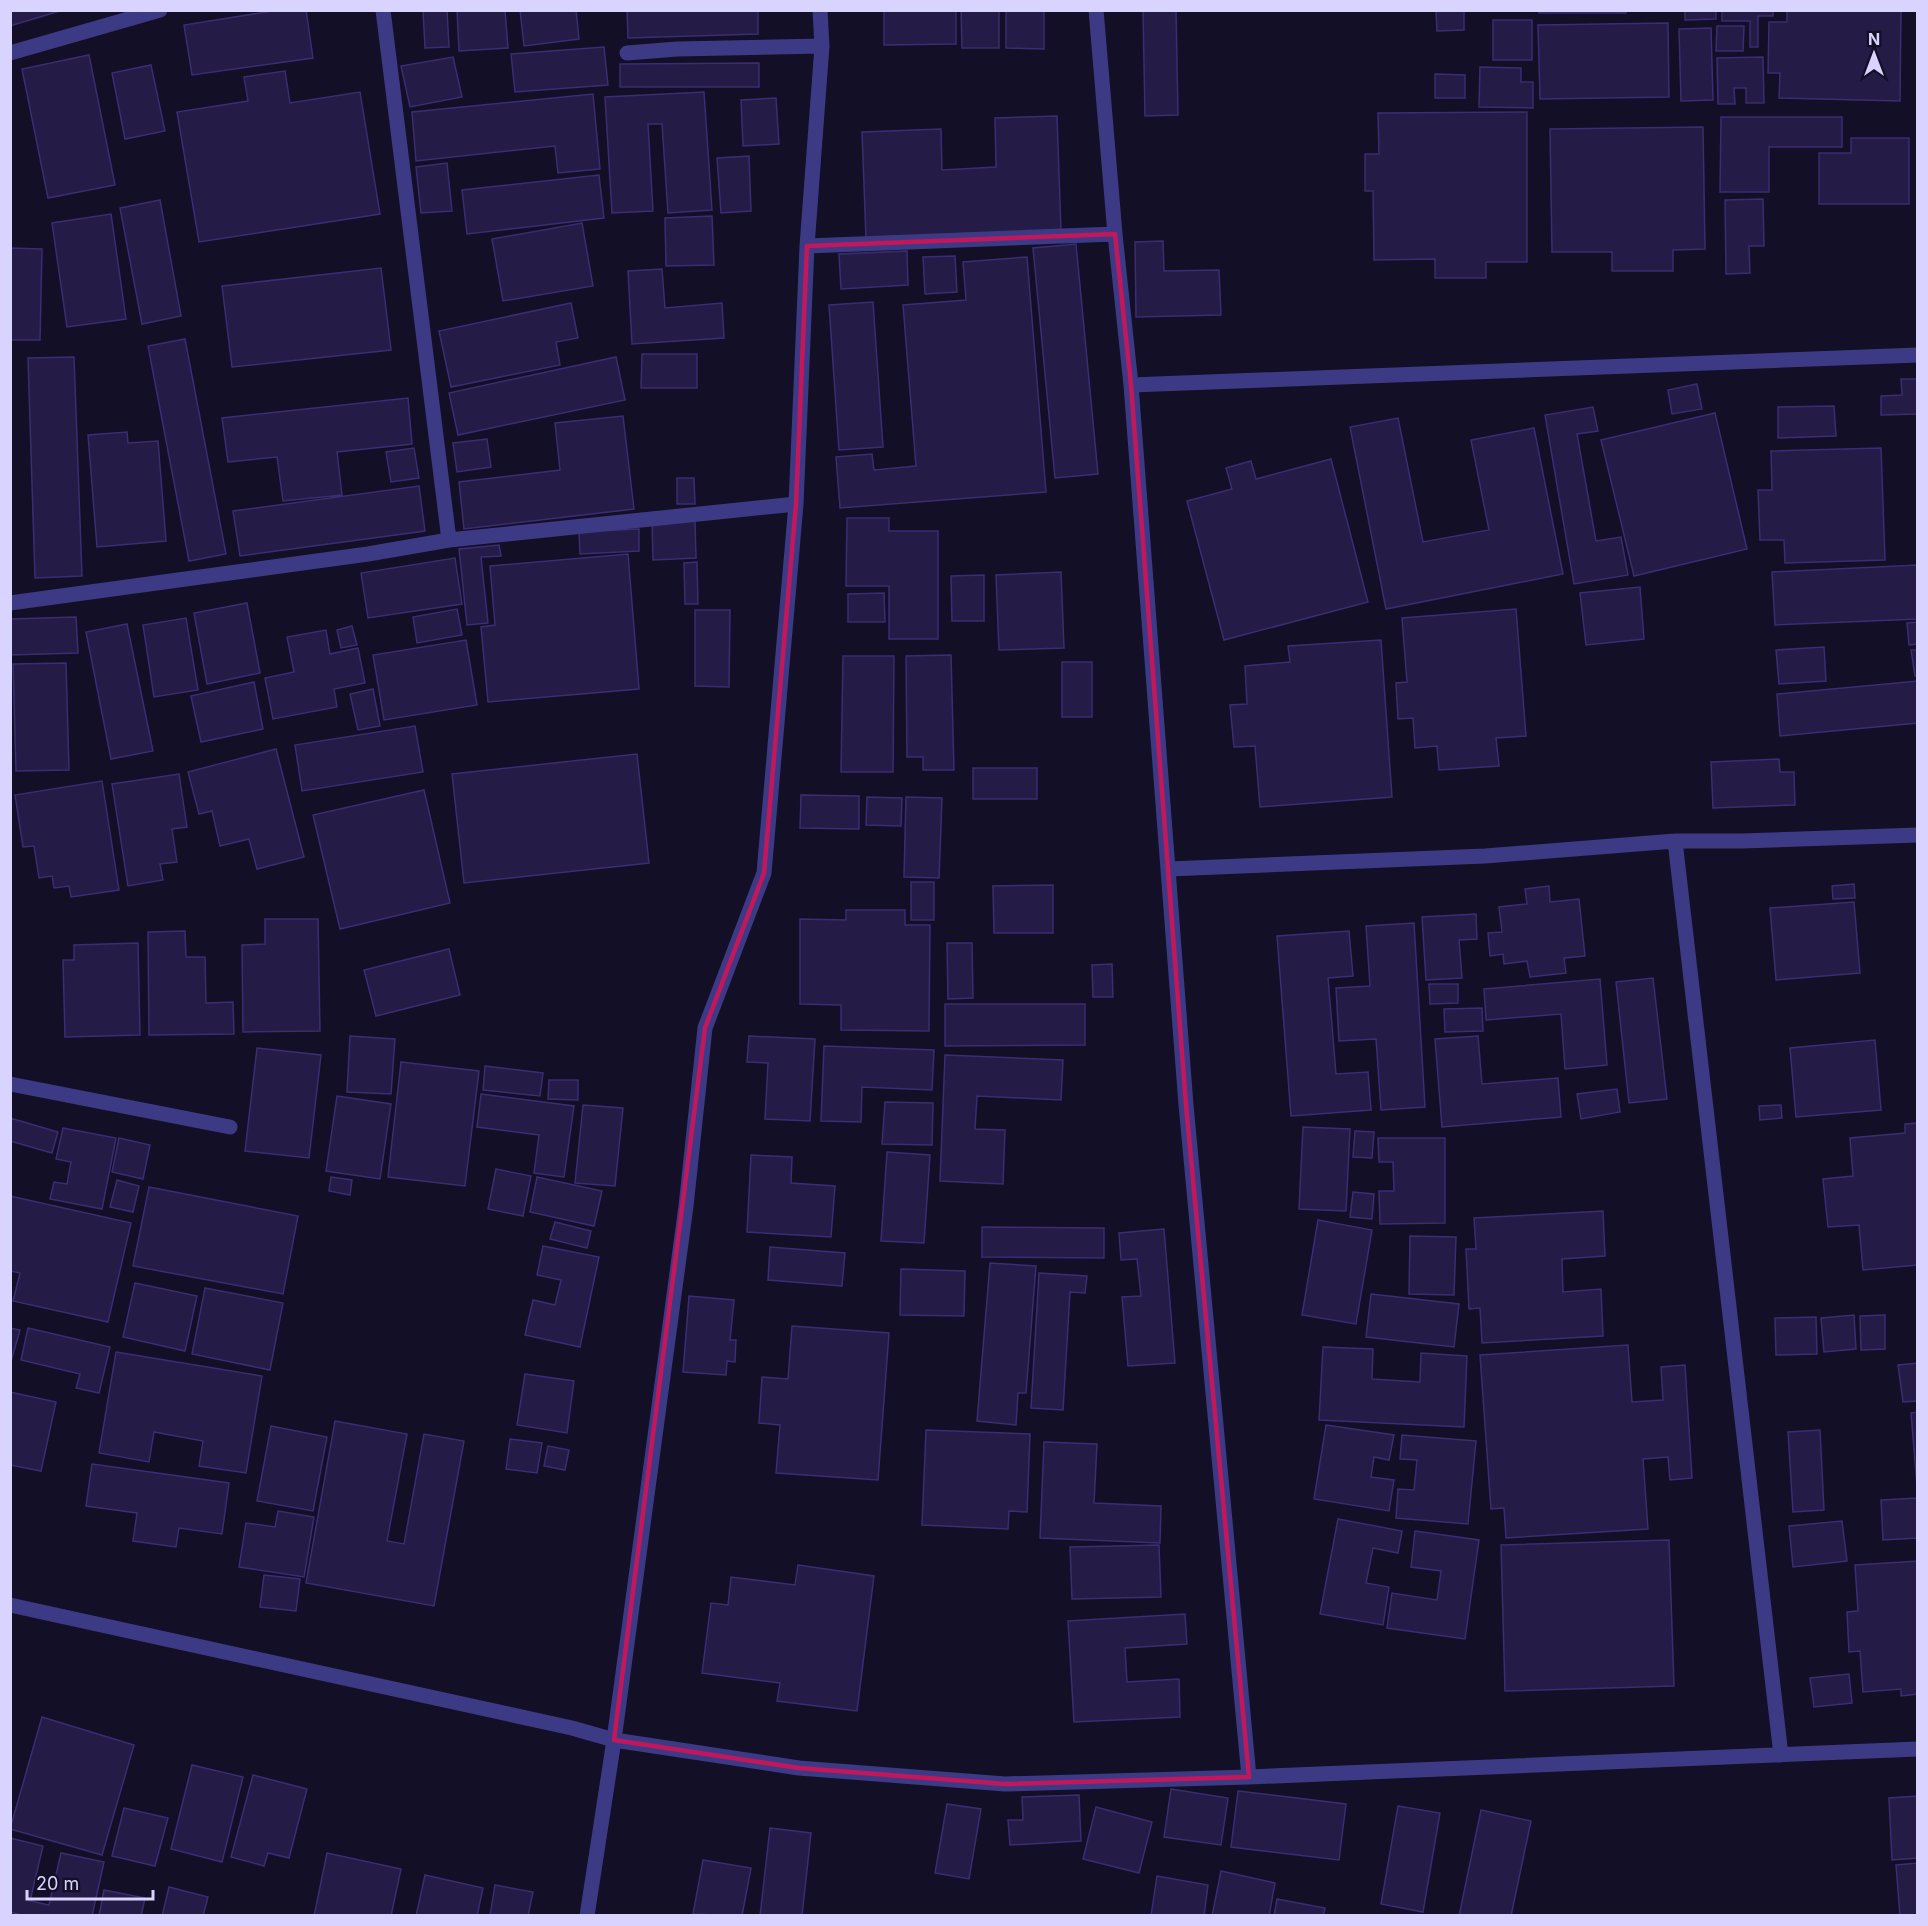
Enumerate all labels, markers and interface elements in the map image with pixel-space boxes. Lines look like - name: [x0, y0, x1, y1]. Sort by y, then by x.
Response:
- north arrow: [1844, 24, 1904, 84]
- text: N: [1868, 29, 1880, 49]
- scale bar: [27, 1863, 153, 1901]
- text: 20 m: [36, 1873, 79, 1894]

